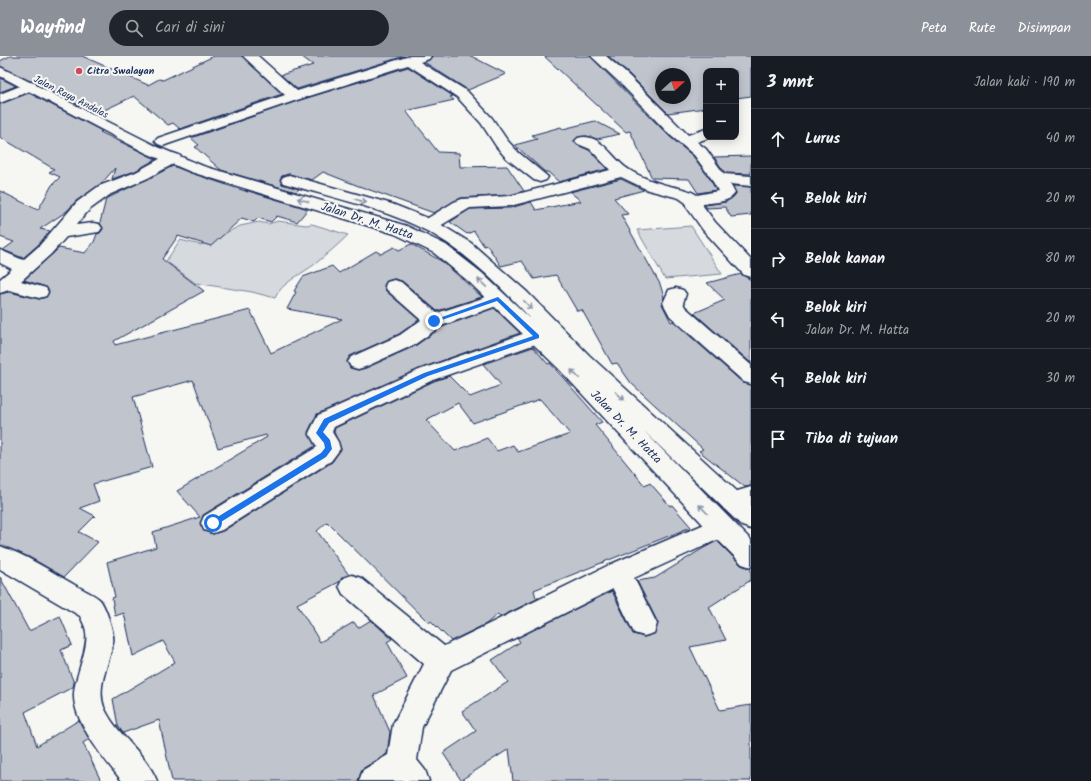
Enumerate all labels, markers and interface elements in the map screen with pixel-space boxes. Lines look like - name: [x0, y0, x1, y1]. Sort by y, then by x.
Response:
- search box: [109, 10, 389, 46]
- text: Wayfind: [20, 13, 85, 43]
- text: Cari di sini: [155, 16, 224, 40]
- icon: search: [123, 17, 145, 39]
- text: Peta: [921, 17, 947, 39]
- text: Rute: [969, 17, 995, 39]
- text: Disimpan: [1017, 17, 1071, 39]
- place label: Citra Swalayan: [87, 63, 155, 79]
- marker: Citra Swalayan: [74, 66, 84, 76]
- north arrow: [655, 68, 691, 104]
- map controls: [703, 68, 739, 140]
- button: +: [703, 68, 739, 104]
- text: 3 mnt: [767, 69, 814, 96]
- street label: Jalan Raya Andalas: [31, 71, 112, 123]
- text: Jalan kaki · 190 m: [974, 72, 1075, 93]
- button: −: [703, 104, 739, 140]
- text: Lurus: [805, 127, 840, 151]
- icon: ahead: [767, 128, 789, 150]
- text: 40 m: [1046, 128, 1075, 149]
- text: Belok kiri: [805, 187, 866, 211]
- icon: left: [767, 188, 789, 210]
- text: 20 m: [1045, 188, 1075, 209]
- one-way arrow: [297, 196, 310, 203]
- street label: Jalan Dr. M. Hatta: [318, 197, 416, 245]
- one-way arrow: [354, 198, 367, 205]
- text: Belok kanan: [805, 247, 885, 271]
- icon: right: [767, 248, 789, 270]
- text: 80 m: [1045, 248, 1075, 269]
- one-way arrow: [477, 279, 487, 288]
- text: Belok kiri: [805, 296, 866, 320]
- one-way arrow: [523, 300, 533, 310]
- icon: left: [767, 308, 789, 330]
- text: 20 m: [1045, 308, 1075, 329]
- route end: [425, 312, 443, 330]
- text: Jalan Dr. M. Hatta: [805, 320, 909, 341]
- text: Belok kiri: [805, 367, 866, 391]
- icon: left: [767, 368, 789, 390]
- text: 30 m: [1046, 368, 1075, 389]
- one-way arrow: [570, 369, 580, 379]
- street label: Jalan Dr. M. Hatta: [586, 386, 666, 468]
- one-way arrow: [615, 392, 625, 401]
- text: Tiba di tujuan: [805, 427, 898, 451]
- icon: arrive: [767, 428, 789, 450]
- one-way arrow: [699, 503, 708, 514]
- route start: [204, 514, 222, 532]

